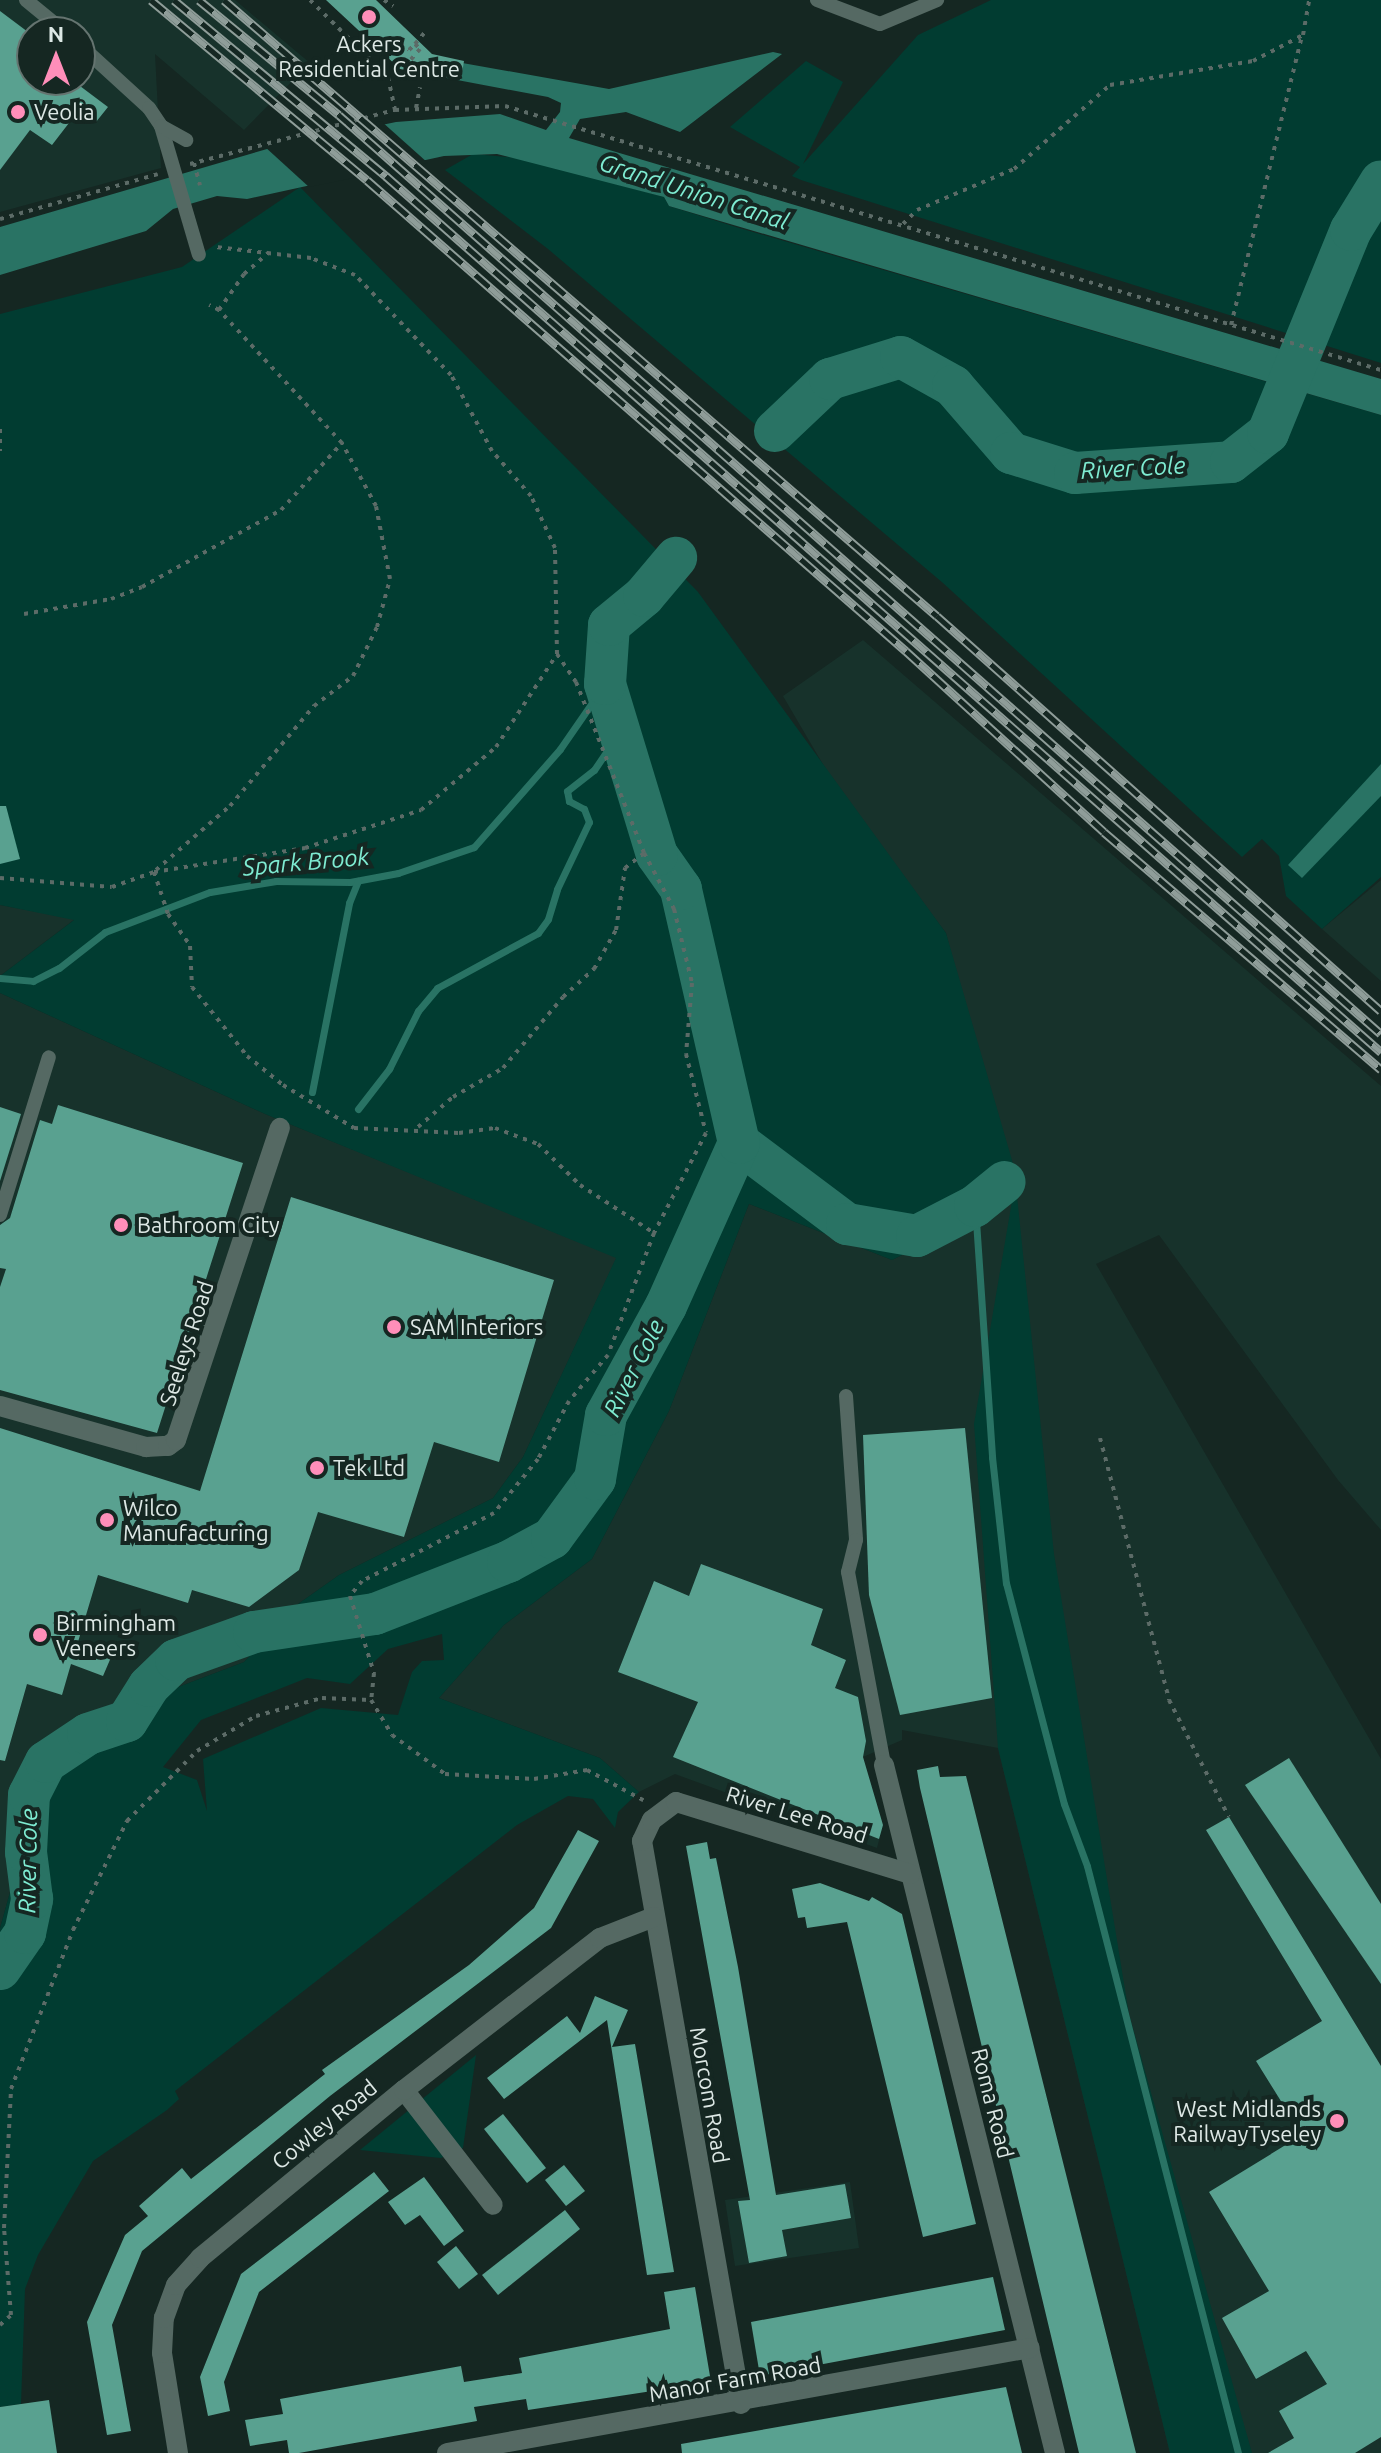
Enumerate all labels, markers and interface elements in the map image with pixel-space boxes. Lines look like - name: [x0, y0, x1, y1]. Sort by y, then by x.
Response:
- marker: Ackers Residential Centre: [360, 8, 378, 26]
- north arrow: [16, 16, 96, 96]
- text: N: [48, 21, 64, 46]
- place label: Ackers Residential Centre: [278, 30, 460, 82]
- place label: Veolia: [34, 99, 95, 125]
- marker: Veolia: [9, 103, 27, 121]
- water label: Grand Union Canal: [596, 148, 792, 236]
- water label: River Cole: [1080, 451, 1186, 485]
- water label: Spark Brook: [241, 842, 371, 882]
- place label: Bathroom City: [137, 1212, 280, 1238]
- marker: Bathroom City: [112, 1216, 130, 1234]
- street label: Seeleys Road: [153, 1277, 219, 1409]
- place label: SAM Interiors: [410, 1314, 543, 1340]
- water label: River Cole: [597, 1315, 671, 1421]
- marker: SAM Interiors: [385, 1318, 403, 1336]
- place label: Tek Ltd: [333, 1455, 405, 1481]
- marker: Tek Ltd: [308, 1459, 326, 1477]
- place label: Wilco Manufacturing: [123, 1494, 269, 1546]
- marker: Wilco Manufacturing: [98, 1511, 116, 1529]
- place label: Birmingham Veneers: [56, 1609, 176, 1660]
- marker: Birmingham Veneers: [31, 1626, 49, 1644]
- street label: River Lee Road: [723, 1780, 871, 1848]
- water label: River Cole: [13, 1808, 43, 1914]
- street label: Morcom Road: [685, 2025, 735, 2165]
- street label: Roma Road: [967, 2045, 1019, 2161]
- street label: Cowley Road: [266, 2074, 382, 2174]
- place label: West Midlands RailwayTyseley: [1173, 2095, 1321, 2146]
- marker: West Midlands RailwayTyseley: [1328, 2112, 1346, 2130]
- street label: Manor Farm Road: [647, 2351, 823, 2407]

